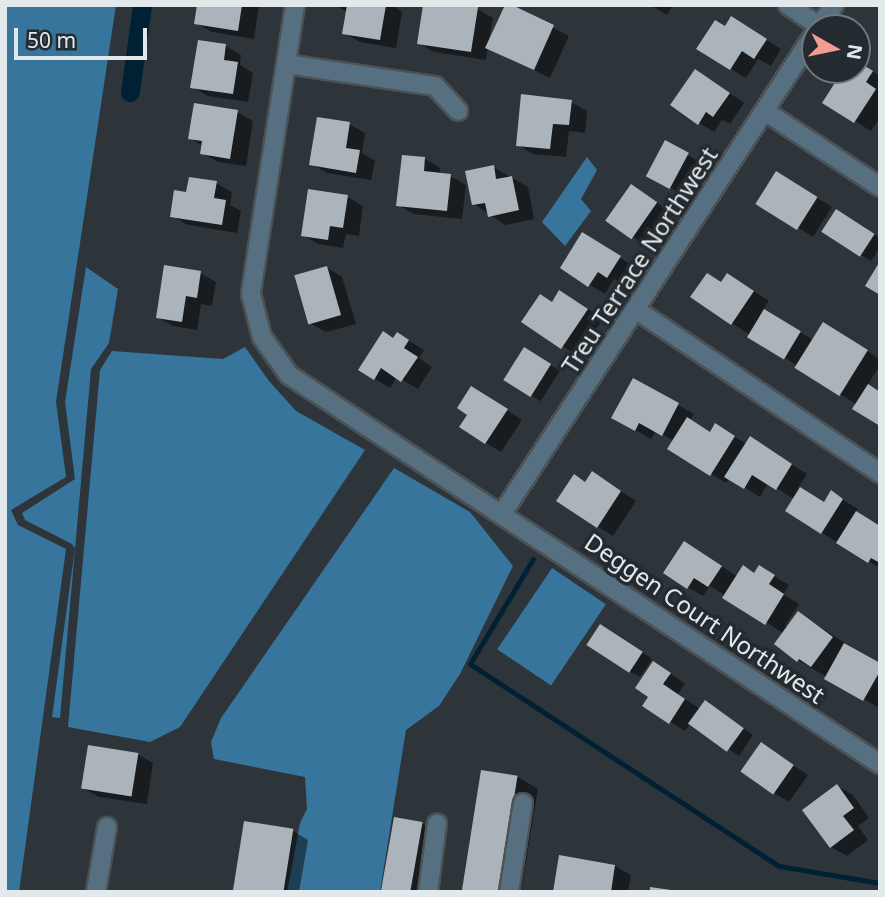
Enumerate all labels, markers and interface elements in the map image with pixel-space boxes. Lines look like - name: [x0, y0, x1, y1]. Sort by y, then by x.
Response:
- scale bar: [18, 14, 150, 58]
- north arrow: [801, 14, 871, 84]
- text: 50 m: [27, 26, 76, 54]
- text: N: [841, 42, 869, 62]
- street label: Treu Terrace Northwest: [555, 141, 723, 379]
- street label: Deggen Court Northwest: [580, 527, 830, 709]

